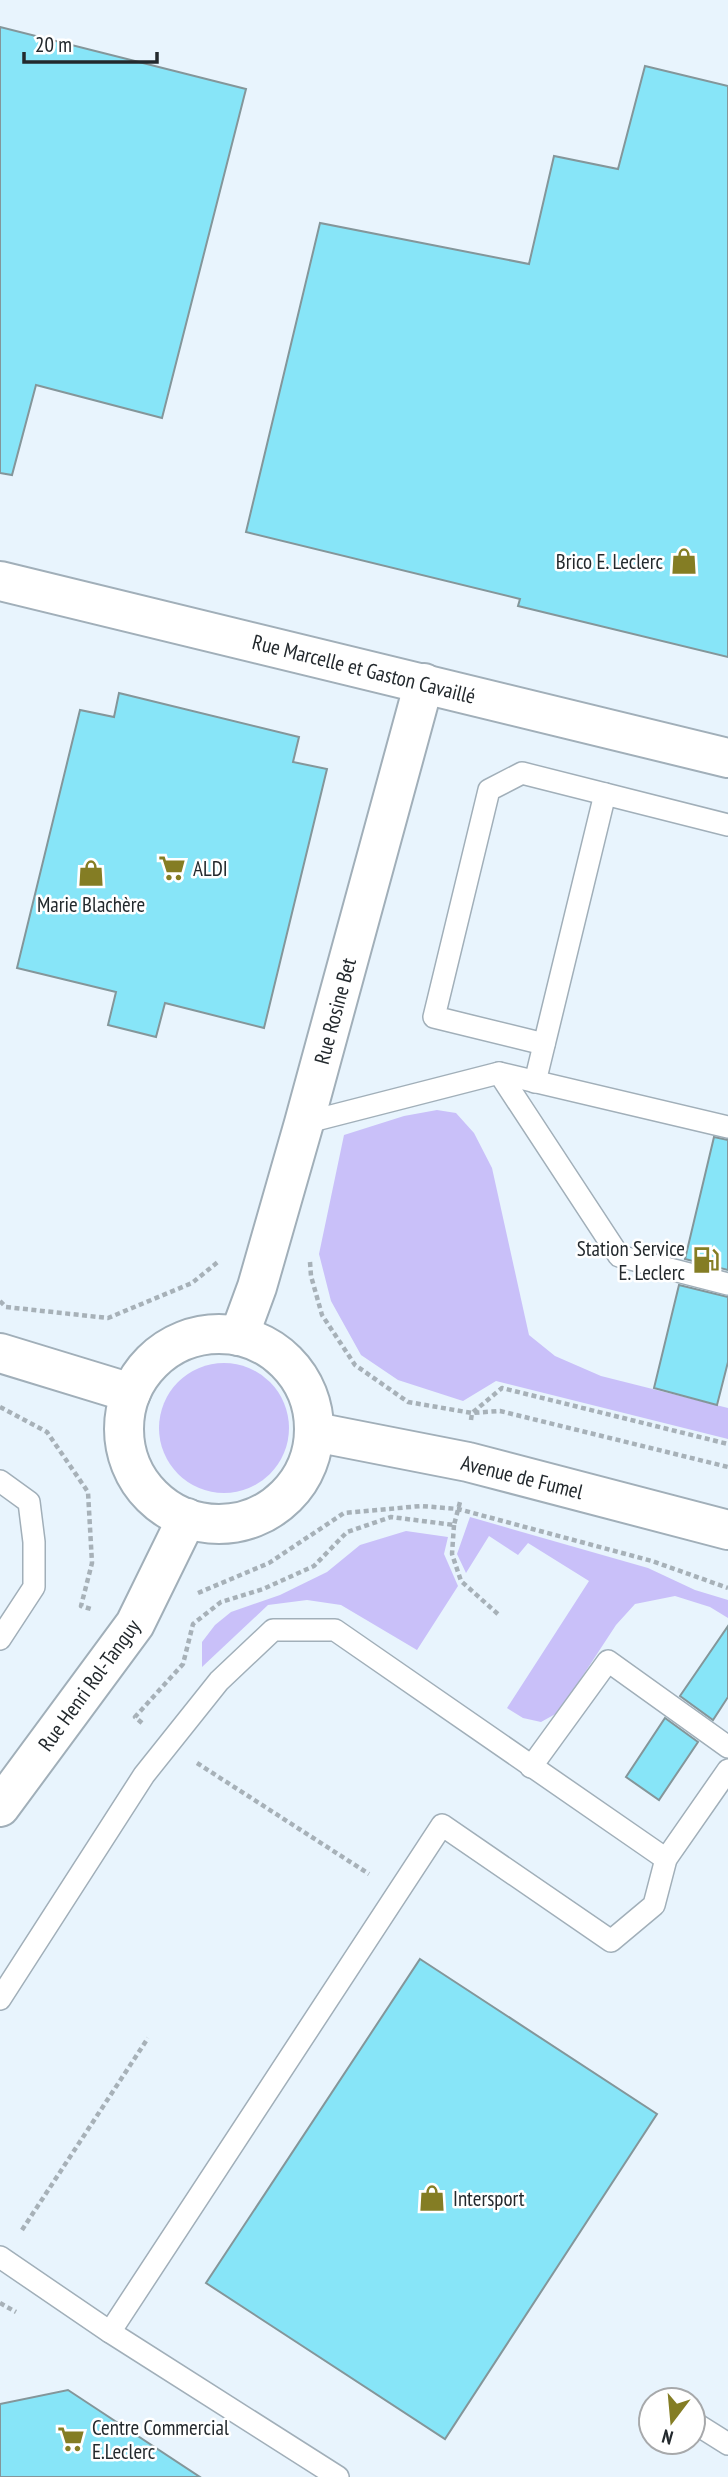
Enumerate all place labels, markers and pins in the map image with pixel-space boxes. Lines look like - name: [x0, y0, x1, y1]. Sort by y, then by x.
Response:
- shop icon: Brico E. Leclerc: [669, 546, 699, 576]
- place label: Brico E. Leclerc: [556, 548, 664, 575]
- supermarket icon: ALDI: [157, 853, 187, 883]
- place label: ALDI: [193, 855, 228, 882]
- shop icon: Marie Blachère: [76, 858, 106, 888]
- place label: Marie Blachère: [37, 891, 145, 918]
- place label: Station Service E. Leclerc: [577, 1235, 686, 1286]
- fuel station icon: Station Service E. Leclerc: [691, 1245, 721, 1275]
- shop icon: Intersport: [417, 2183, 447, 2213]
- place label: Intersport: [453, 2185, 525, 2212]
- place label: Centre Commercial E.Leclerc: [92, 2414, 229, 2465]
- supermarket icon: Centre Commercial E.Leclerc: [56, 2424, 86, 2454]

